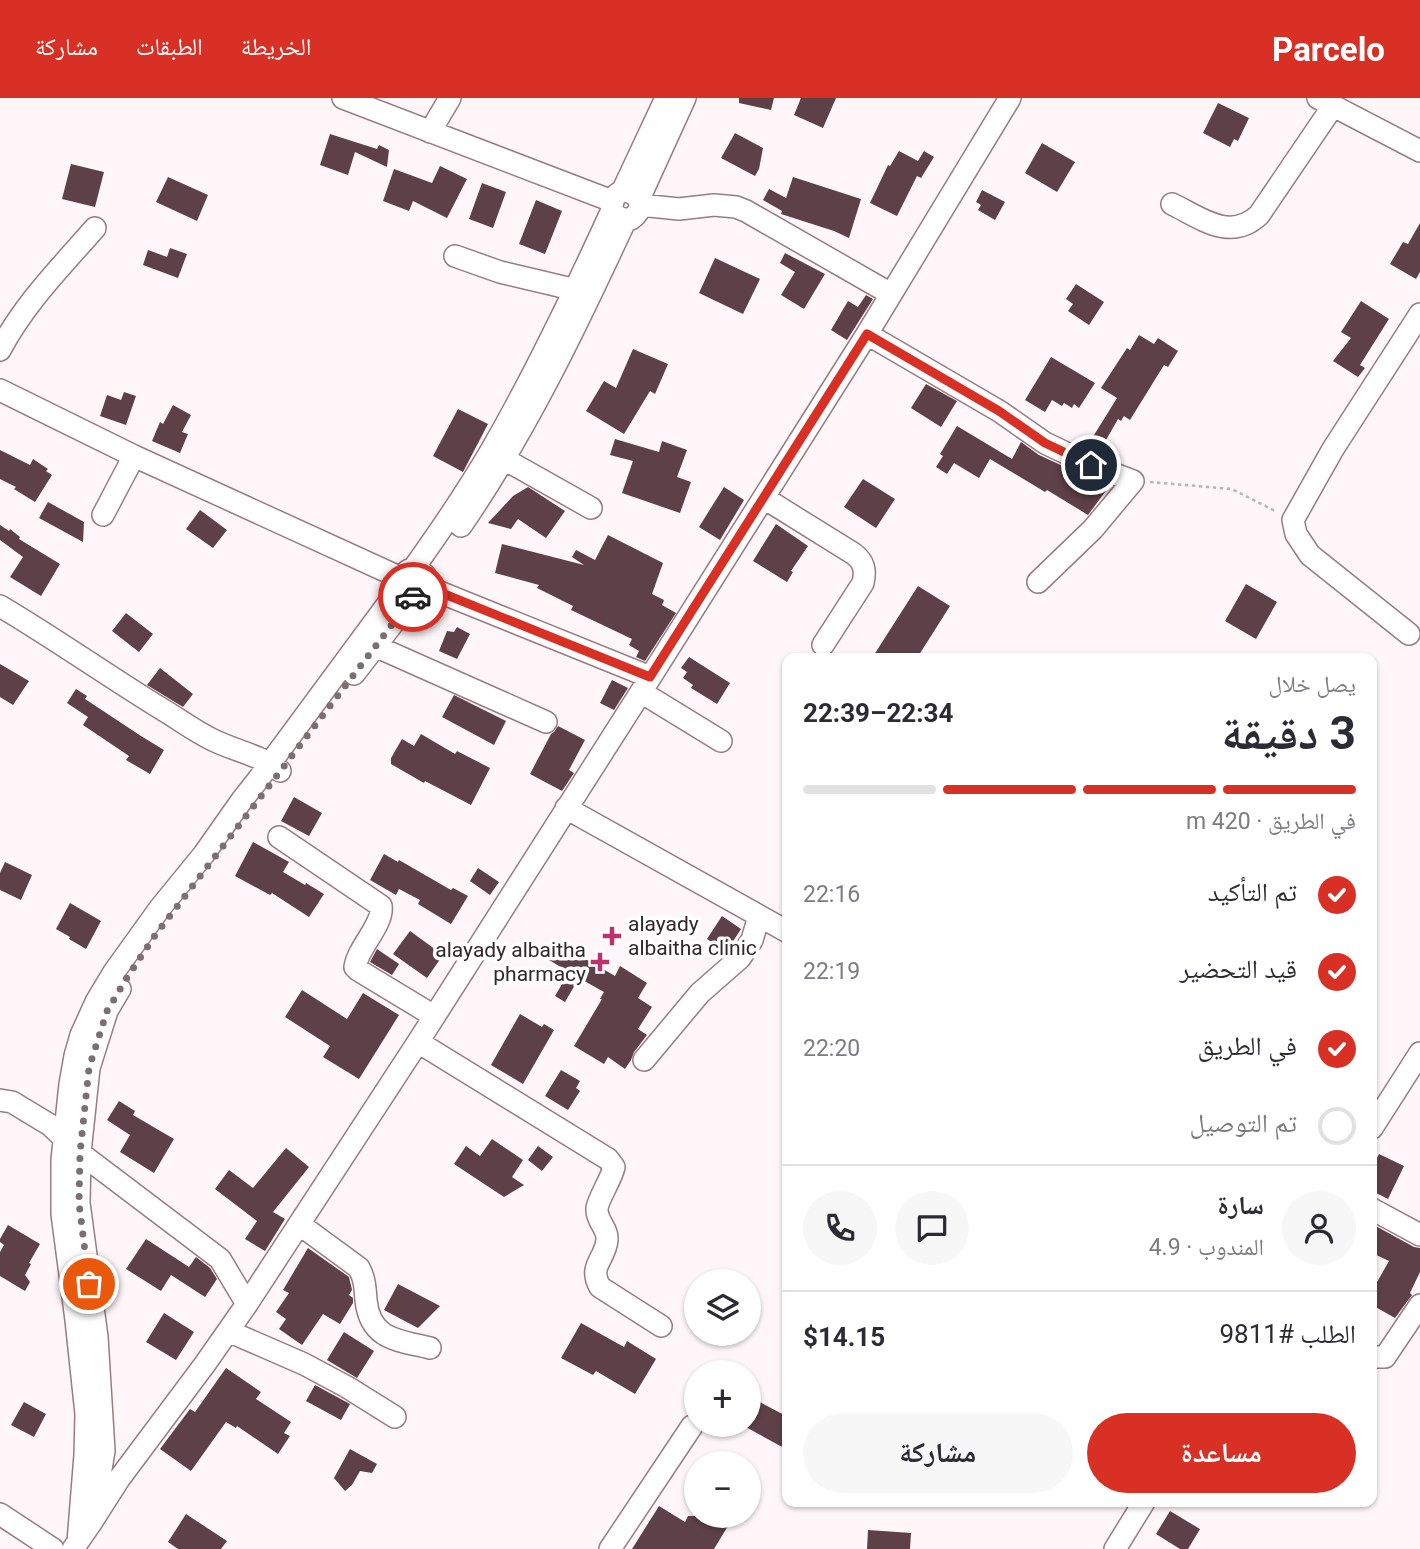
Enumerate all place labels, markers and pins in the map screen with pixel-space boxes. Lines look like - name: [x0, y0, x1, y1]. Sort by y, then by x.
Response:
- pin: [1061, 435, 1121, 495]
- place label: alayady albaitha clinic: [628, 912, 757, 960]
- marker: alayady albaitha clinic: [602, 926, 622, 946]
- place label: alayady albaitha pharmacy: [435, 938, 586, 986]
- marker: alayady albaitha pharmacy: [592, 954, 608, 970]
- pin: [59, 1254, 119, 1314]

